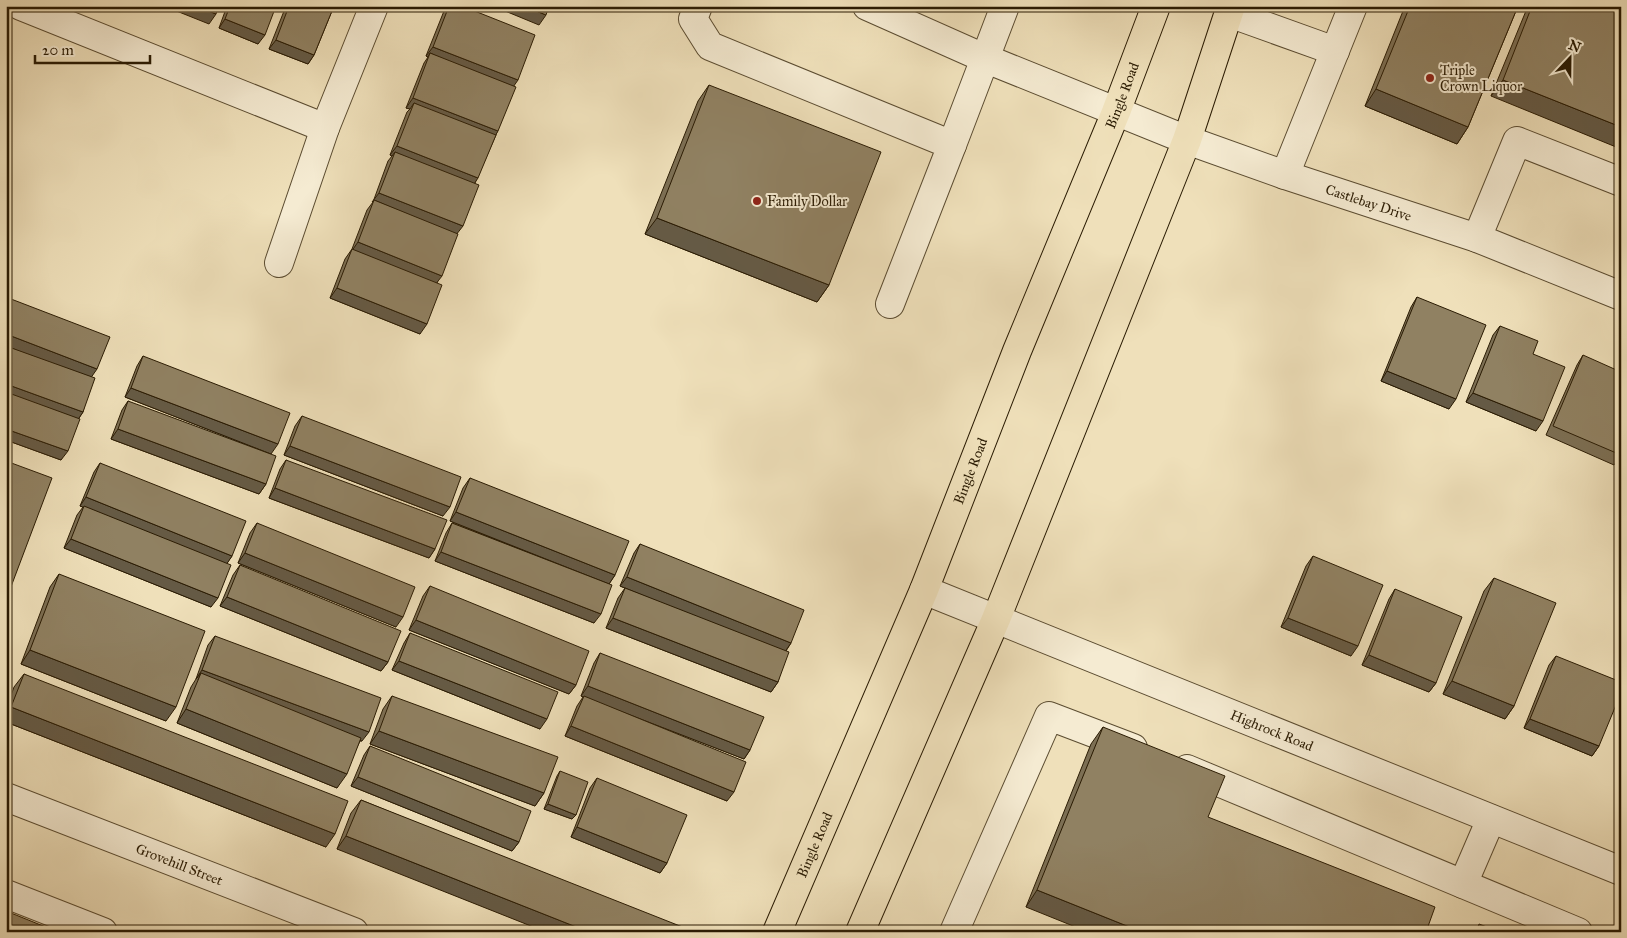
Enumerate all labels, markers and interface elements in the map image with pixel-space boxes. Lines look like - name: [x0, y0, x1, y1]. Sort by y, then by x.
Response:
- scale bar: [35, 32, 150, 64]
- north arrow: [1544, 32, 1594, 82]
- text: N: [1566, 36, 1583, 57]
- text: 20 m: [42, 41, 74, 59]
- street label: Bingle Road: [1102, 60, 1142, 131]
- place label: Triple Crown Liquor: [1440, 62, 1523, 96]
- marker: Triple Crown Liquor: [1424, 72, 1436, 84]
- street label: Castlebay Drive: [1323, 180, 1414, 225]
- place label: Family Dollar: [767, 193, 848, 210]
- marker: Family Dollar: [751, 195, 763, 207]
- street label: Bingle Road: [950, 435, 991, 506]
- street label: Highrock Road: [1228, 706, 1316, 755]
- street label: Bingle Road: [793, 809, 836, 880]
- street label: Grovehill Street: [133, 840, 225, 889]

